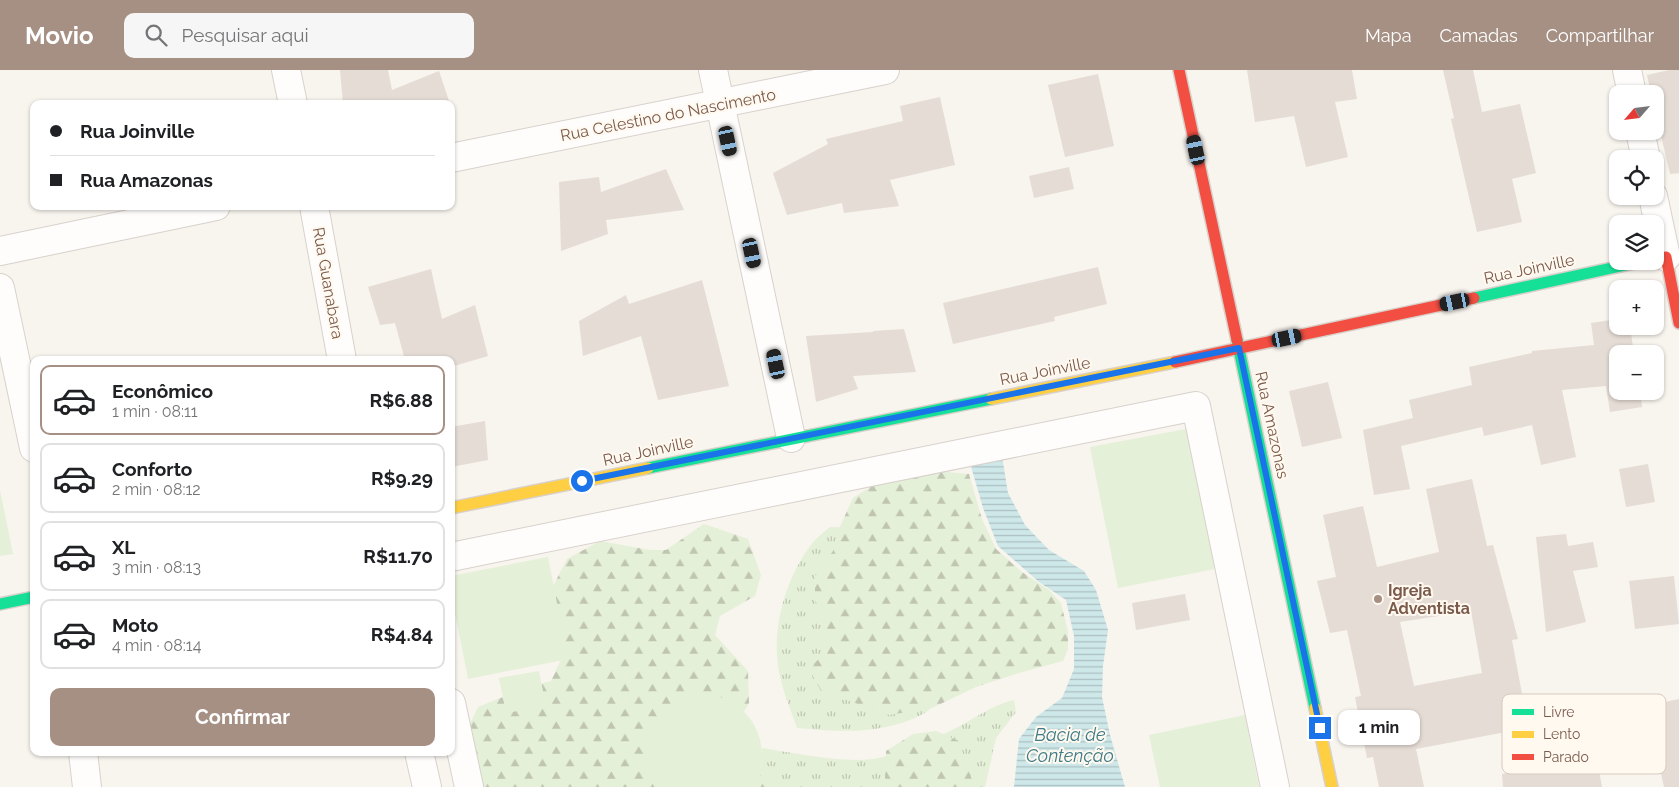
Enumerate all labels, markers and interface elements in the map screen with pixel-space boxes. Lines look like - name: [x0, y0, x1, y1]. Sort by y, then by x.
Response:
- search box: [124, 13, 474, 58]
- text: Movio: [25, 21, 94, 50]
- icon: search: [142, 21, 170, 49]
- text: Pesquisar aqui: [182, 24, 309, 46]
- text: Mapa: [1365, 25, 1411, 46]
- text: Camadas: [1439, 25, 1518, 46]
- text: Compartilhar: [1546, 25, 1654, 46]
- street label: Rua Celestino do Nascimento: [559, 85, 777, 145]
- north arrow: [1609, 85, 1664, 140]
- map controls: [1609, 85, 1664, 400]
- text: Rua Joinville: [80, 120, 195, 142]
- car: [717, 125, 738, 157]
- car: [1185, 134, 1206, 166]
- button: locate: [1609, 150, 1664, 205]
- text: Rua Amazonas: [80, 169, 213, 191]
- button: layers: [1609, 215, 1664, 270]
- street label: Rua Guanabara: [309, 226, 347, 340]
- car: [741, 237, 762, 269]
- street label: Rua Joinville: [1482, 250, 1576, 288]
- button: +: [1609, 280, 1664, 335]
- car: [1438, 292, 1471, 312]
- car: [1270, 328, 1303, 348]
- button: −: [1609, 345, 1664, 400]
- car: [765, 348, 786, 380]
- street label: Rua Joinville: [998, 353, 1092, 389]
- street label: Rua Amazonas: [1251, 370, 1293, 481]
- icon: car: [52, 378, 97, 423]
- text: Econômico: [112, 380, 213, 402]
- text: R$6.88: [370, 389, 433, 411]
- text: 1 min · 08:11: [112, 402, 198, 421]
- street label: Rua Joinville: [601, 432, 695, 470]
- icon: car: [52, 456, 97, 501]
- text: Conforto: [112, 458, 192, 480]
- text: R$9.29: [371, 467, 433, 489]
- route start: [571, 470, 593, 492]
- text: 2 min · 08:12: [112, 480, 201, 499]
- icon: car: [52, 534, 97, 579]
- text: XL: [112, 536, 135, 558]
- text: R$11.70: [363, 545, 433, 567]
- text: 3 min · 08:13: [112, 558, 201, 577]
- place label: Igreja Adventista: [1388, 581, 1470, 618]
- marker: Igreja Adventista: [1372, 593, 1384, 605]
- icon: car: [52, 612, 97, 657]
- text: Moto: [112, 614, 158, 636]
- text: R$4.84: [371, 623, 433, 645]
- text: 4 min · 08:14: [112, 636, 201, 655]
- button: Confirmar: [50, 688, 435, 746]
- legend: [1502, 694, 1666, 774]
- text: Livre: [1543, 704, 1575, 720]
- callout: 1 min: [1338, 710, 1420, 746]
- route end: [1309, 717, 1331, 739]
- text: 1 min: [1359, 718, 1399, 737]
- water label: Bacia de Contenção: [1026, 724, 1114, 766]
- text: Lento: [1543, 726, 1580, 742]
- text: Parado: [1543, 749, 1589, 765]

